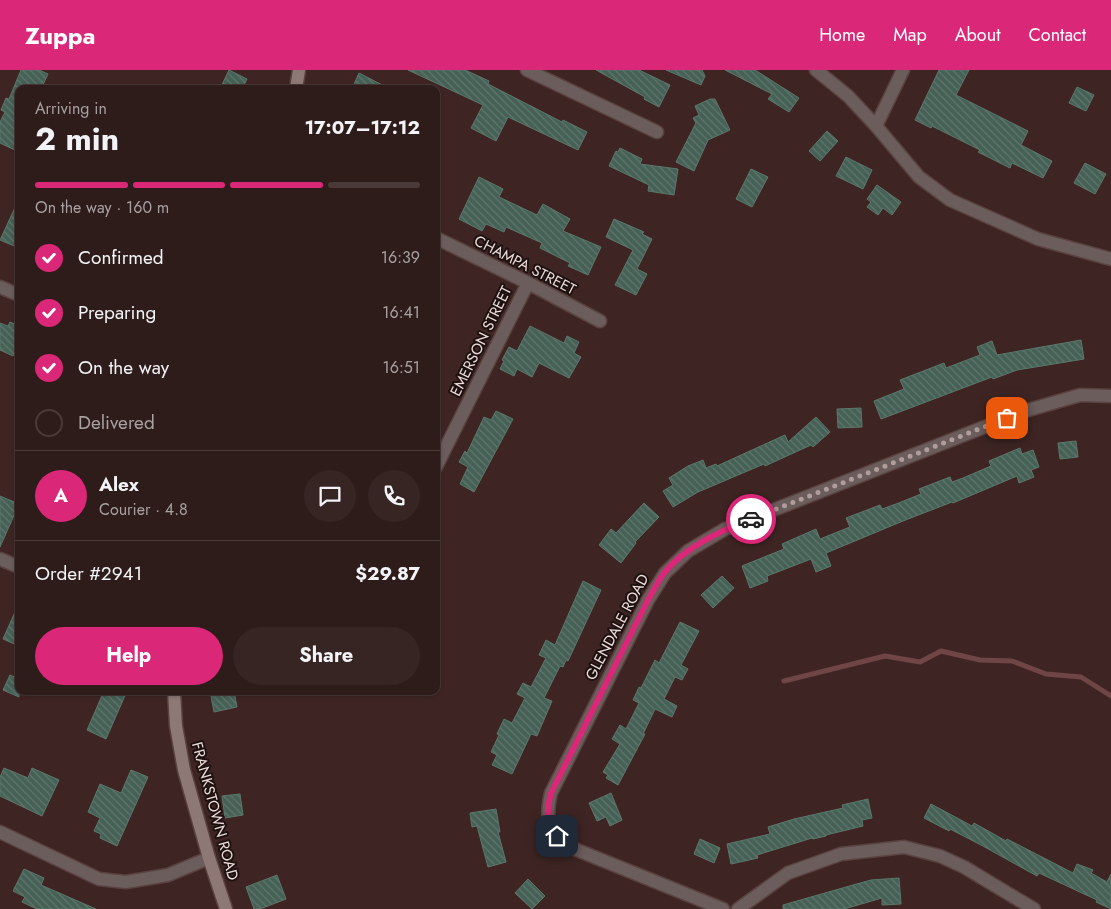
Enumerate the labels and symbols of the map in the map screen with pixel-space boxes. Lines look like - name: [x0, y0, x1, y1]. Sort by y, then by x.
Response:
- street label: CHAMPA STREET: [470, 230, 580, 300]
- street label: EMERSON STREET: [445, 282, 517, 400]
- pin: [986, 397, 1028, 439]
- courier: [726, 494, 776, 544]
- street label: GLENDALE ROAD: [580, 570, 654, 684]
- street label: FRANKSTOWN ROAD: [186, 739, 244, 883]
- pin: [536, 815, 578, 857]

